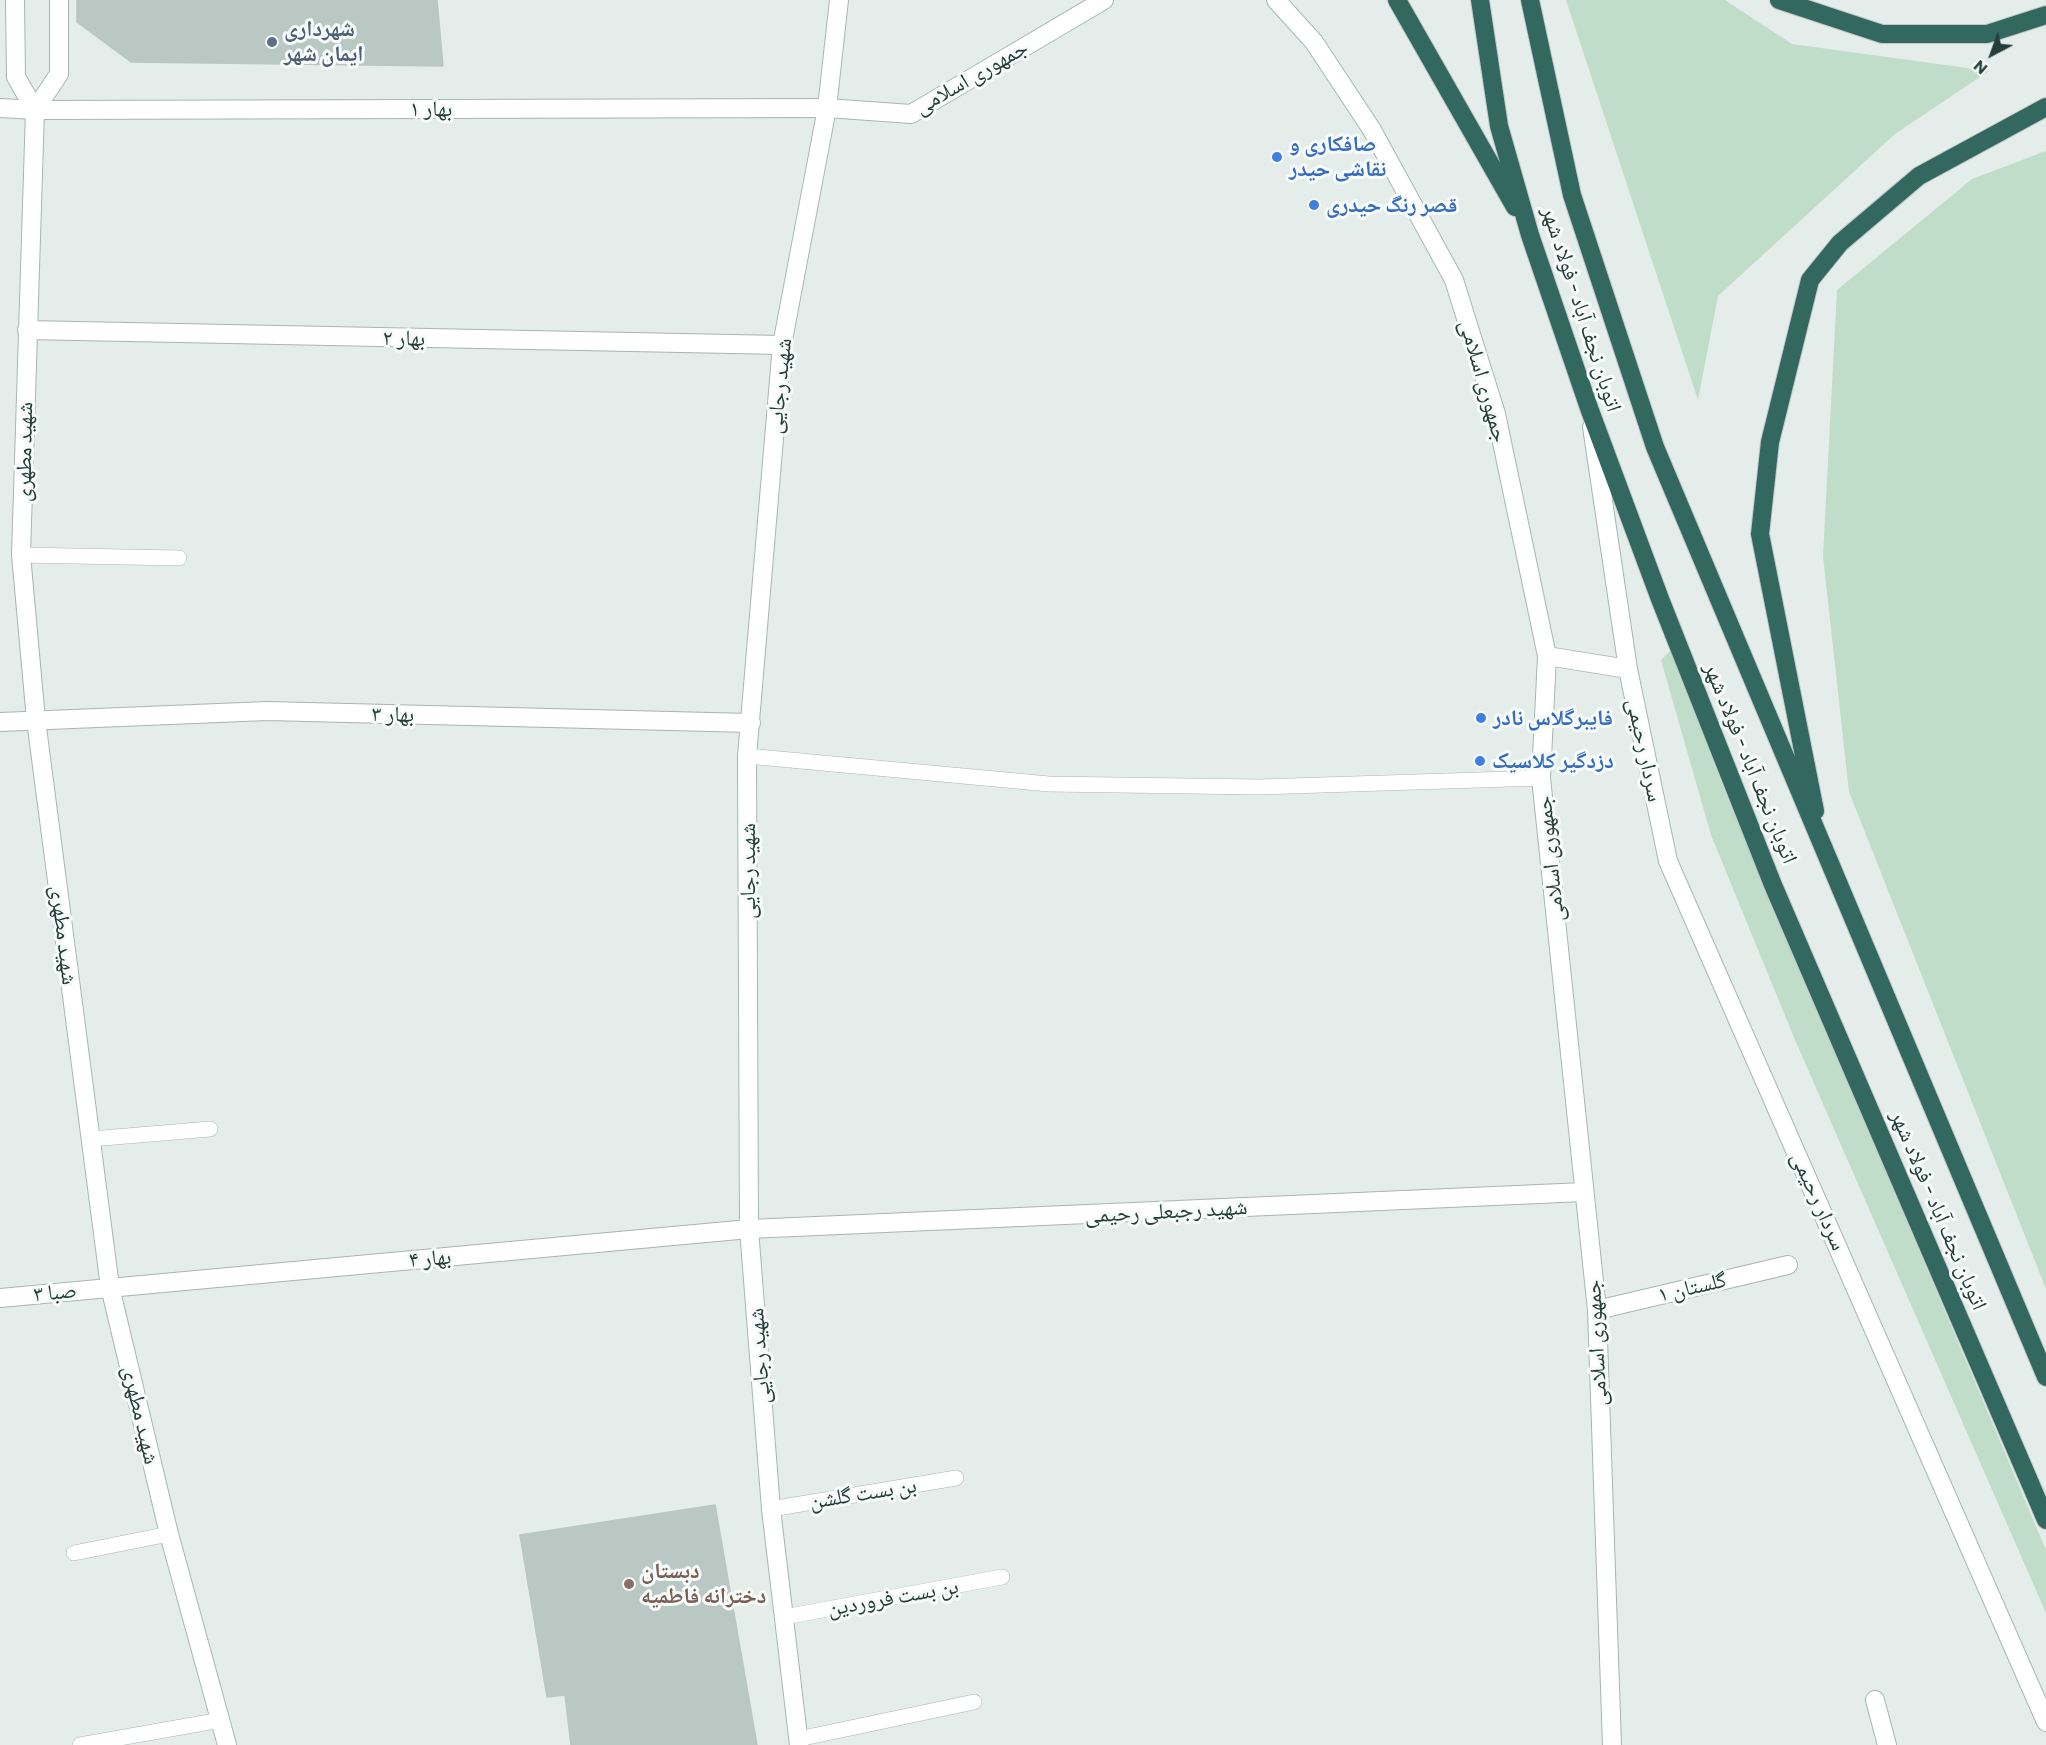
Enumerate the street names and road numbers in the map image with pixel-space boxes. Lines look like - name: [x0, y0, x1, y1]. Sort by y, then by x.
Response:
- street label: جمهوری اسلامی: [910, 34, 1032, 120]
- street label: بهار ۱: [410, 96, 452, 122]
- street label: اتوبان نجف آباد - فولاد شهر: [1536, 203, 1628, 415]
- street label: جمهوری اسلامی: [1454, 317, 1514, 445]
- street label: بهار ۲: [382, 324, 426, 352]
- street label: شهید رجایی: [761, 337, 797, 435]
- street label: شهید مطهری: [10, 402, 38, 502]
- street label: اتوبان نجف آباد - فولاد شهر: [1699, 659, 1803, 867]
- street label: سردار رحیمی: [1621, 696, 1669, 804]
- street label: بهار ۳: [371, 700, 415, 728]
- street label: جمهوری اسلامی: [1530, 795, 1570, 923]
- street label: شهید رجایی: [735, 823, 761, 919]
- street label: شهید مطهری: [45, 884, 83, 986]
- street label: اتوبان نجف آباد - فولاد شهر: [1885, 1106, 1993, 1314]
- street label: سردار رحیمی: [1786, 1148, 1852, 1254]
- street label: شهید رجبعلی رحیمی: [1084, 1194, 1248, 1228]
- street label: بهار ۴: [408, 1243, 452, 1273]
- street label: گلستان ۱: [1655, 1266, 1729, 1308]
- street label: صبا ۳: [32, 1277, 78, 1307]
- street label: جمهوری اسلامی: [1580, 1279, 1612, 1407]
- street label: شهید رجایی: [742, 1307, 776, 1405]
- street label: شهید مطهری: [117, 1363, 165, 1467]
- street label: بن بست گلشن: [808, 1472, 918, 1514]
- street label: بن بست فروردین: [826, 1573, 960, 1621]

